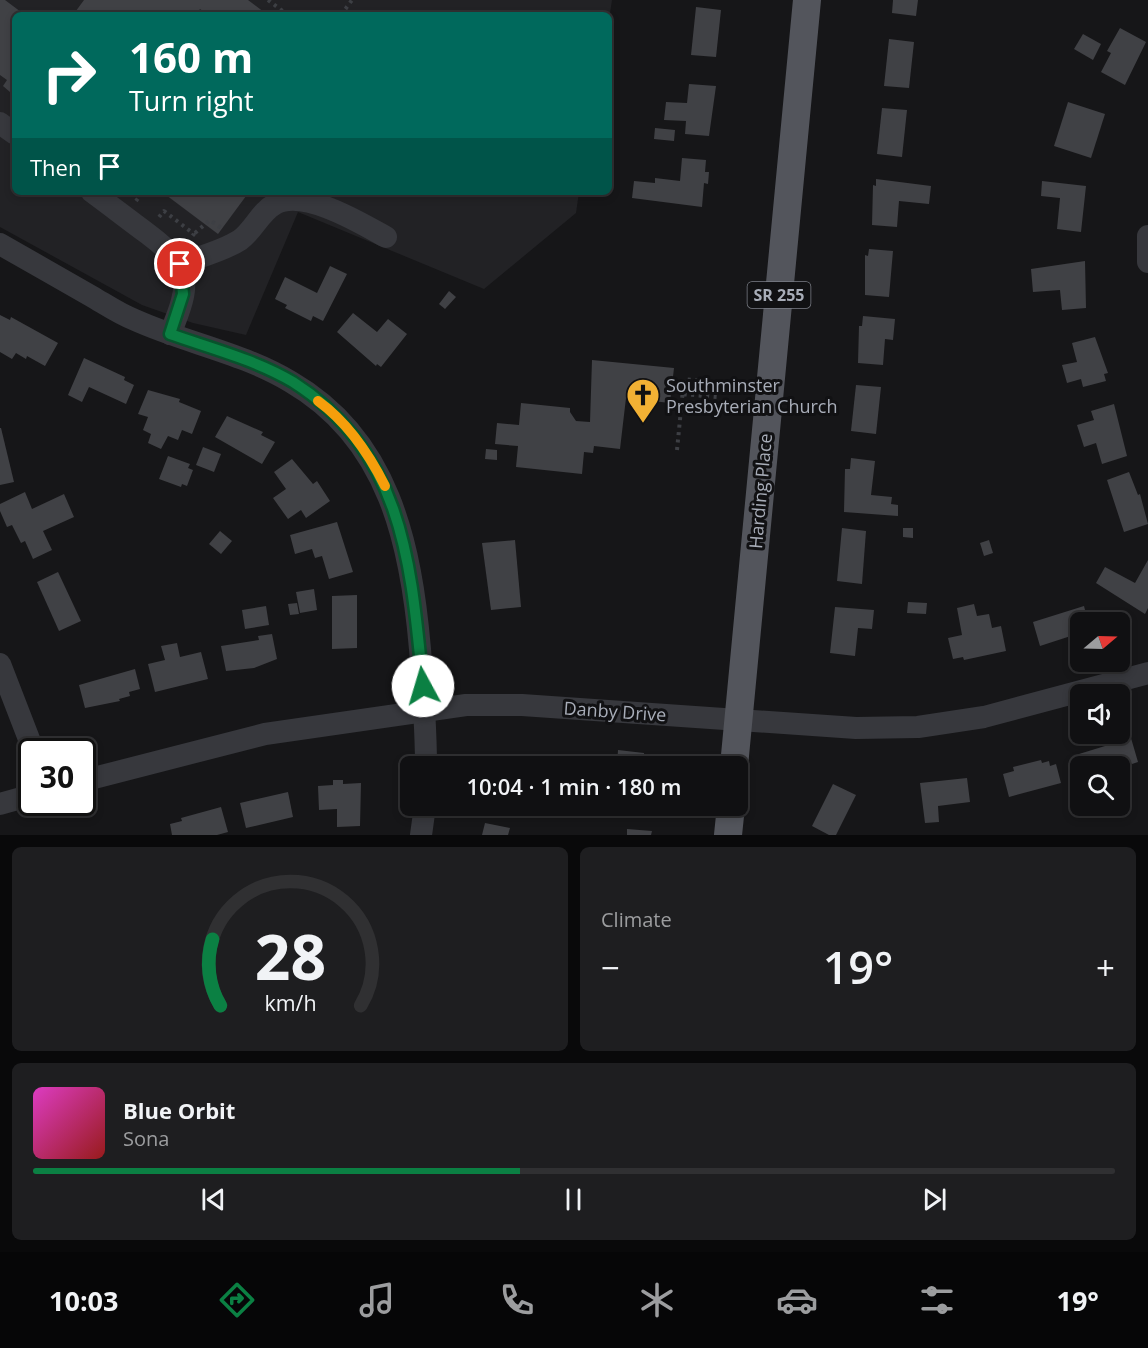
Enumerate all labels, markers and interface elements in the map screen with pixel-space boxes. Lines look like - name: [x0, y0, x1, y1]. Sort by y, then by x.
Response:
- text: 160 m: [129, 28, 253, 85]
- icon: right: [30, 36, 108, 114]
- text: Turn right: [129, 82, 254, 119]
- icon: arrive: [93, 150, 126, 183]
- text: Then: [30, 152, 81, 182]
- pin: [154, 238, 205, 289]
- icon: arrive: [163, 247, 196, 280]
- road number: SR 255: [748, 282, 810, 308]
- place label: Southminster Presbyterian Church: [666, 373, 837, 418]
- church icon: Southminster Presbyterian Church: [625, 377, 661, 424]
- street label: Harding Place: [743, 432, 777, 550]
- north arrow: [1070, 612, 1130, 672]
- map controls: [1070, 612, 1130, 816]
- position arrow: [391, 654, 455, 718]
- button: sound: [1070, 684, 1130, 744]
- street label: Danby Drive: [563, 695, 667, 727]
- speed limit sign: 30: [18, 738, 96, 816]
- button: search: [1070, 756, 1130, 816]
- text: 10:04 · 1 min · 180 m: [466, 771, 682, 801]
- text: Climate: [601, 906, 672, 933]
- text: 28: [254, 913, 326, 998]
- text: 19°: [823, 936, 893, 997]
- text: −: [601, 945, 620, 990]
- text: +: [1096, 945, 1115, 990]
- text: km/h: [264, 988, 316, 1017]
- text: Blue Orbit: [123, 1095, 235, 1125]
- text: Sona: [123, 1125, 169, 1152]
- icon: previous: [197, 1183, 230, 1216]
- icon: pause: [557, 1183, 590, 1216]
- icon: next: [918, 1183, 951, 1216]
- icon: directions: [216, 1279, 258, 1321]
- icon: music: [356, 1279, 398, 1321]
- icon: phone: [496, 1279, 538, 1321]
- icon: climate: [636, 1279, 678, 1321]
- icon: car: [776, 1279, 818, 1321]
- icon: filters: [916, 1279, 958, 1321]
- text: 10:03: [49, 1282, 118, 1319]
- text: 19°: [1056, 1282, 1099, 1319]

